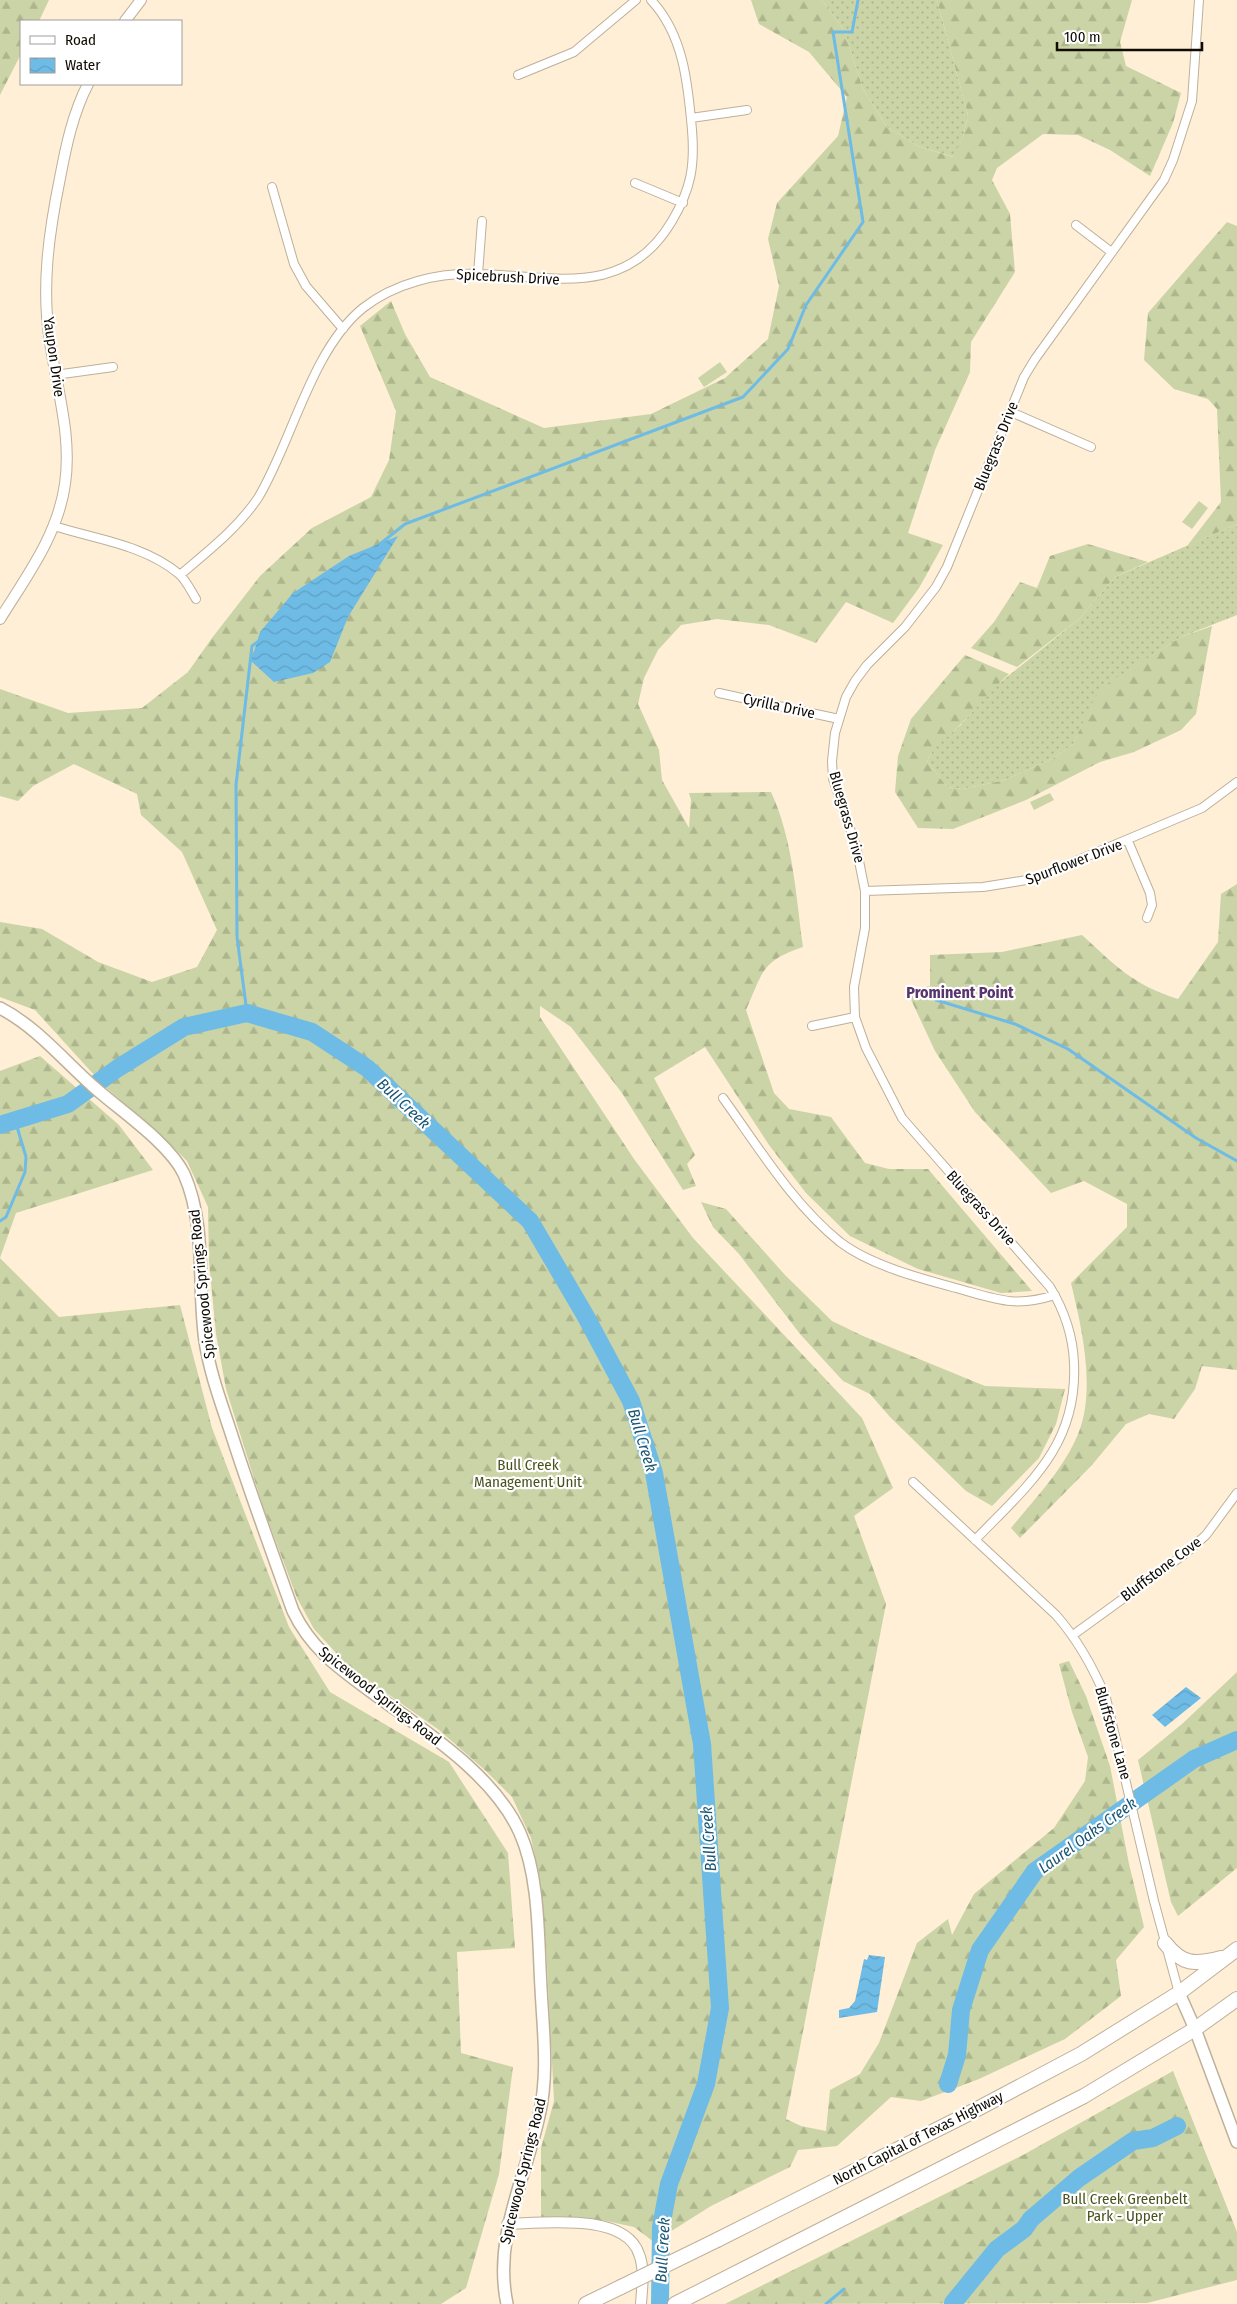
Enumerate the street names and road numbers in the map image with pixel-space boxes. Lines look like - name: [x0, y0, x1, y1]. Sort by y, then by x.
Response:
- street label: Spicebrush Drive: [456, 265, 560, 289]
- street label: Yaupon Drive: [39, 316, 69, 398]
- street label: Bluegrass Drive: [970, 399, 1022, 493]
- street label: Cyrilla Drive: [741, 690, 817, 722]
- street label: Bluegrass Drive: [825, 769, 869, 865]
- street label: Spurflower Drive: [1023, 835, 1125, 889]
- street label: Bluegrass Drive: [943, 1167, 1019, 1249]
- street label: Spicewood Springs Road: [185, 1208, 219, 1360]
- street label: Bluffstone Cove: [1117, 1533, 1205, 1605]
- street label: Spicewood Springs Road: [315, 1643, 445, 1749]
- street label: Bluffstone Lane: [1091, 1684, 1135, 1782]
- street label: North Capital of Texas Highway: [830, 2087, 1006, 2189]
- street label: Spicewood Springs Road: [496, 2096, 550, 2246]

